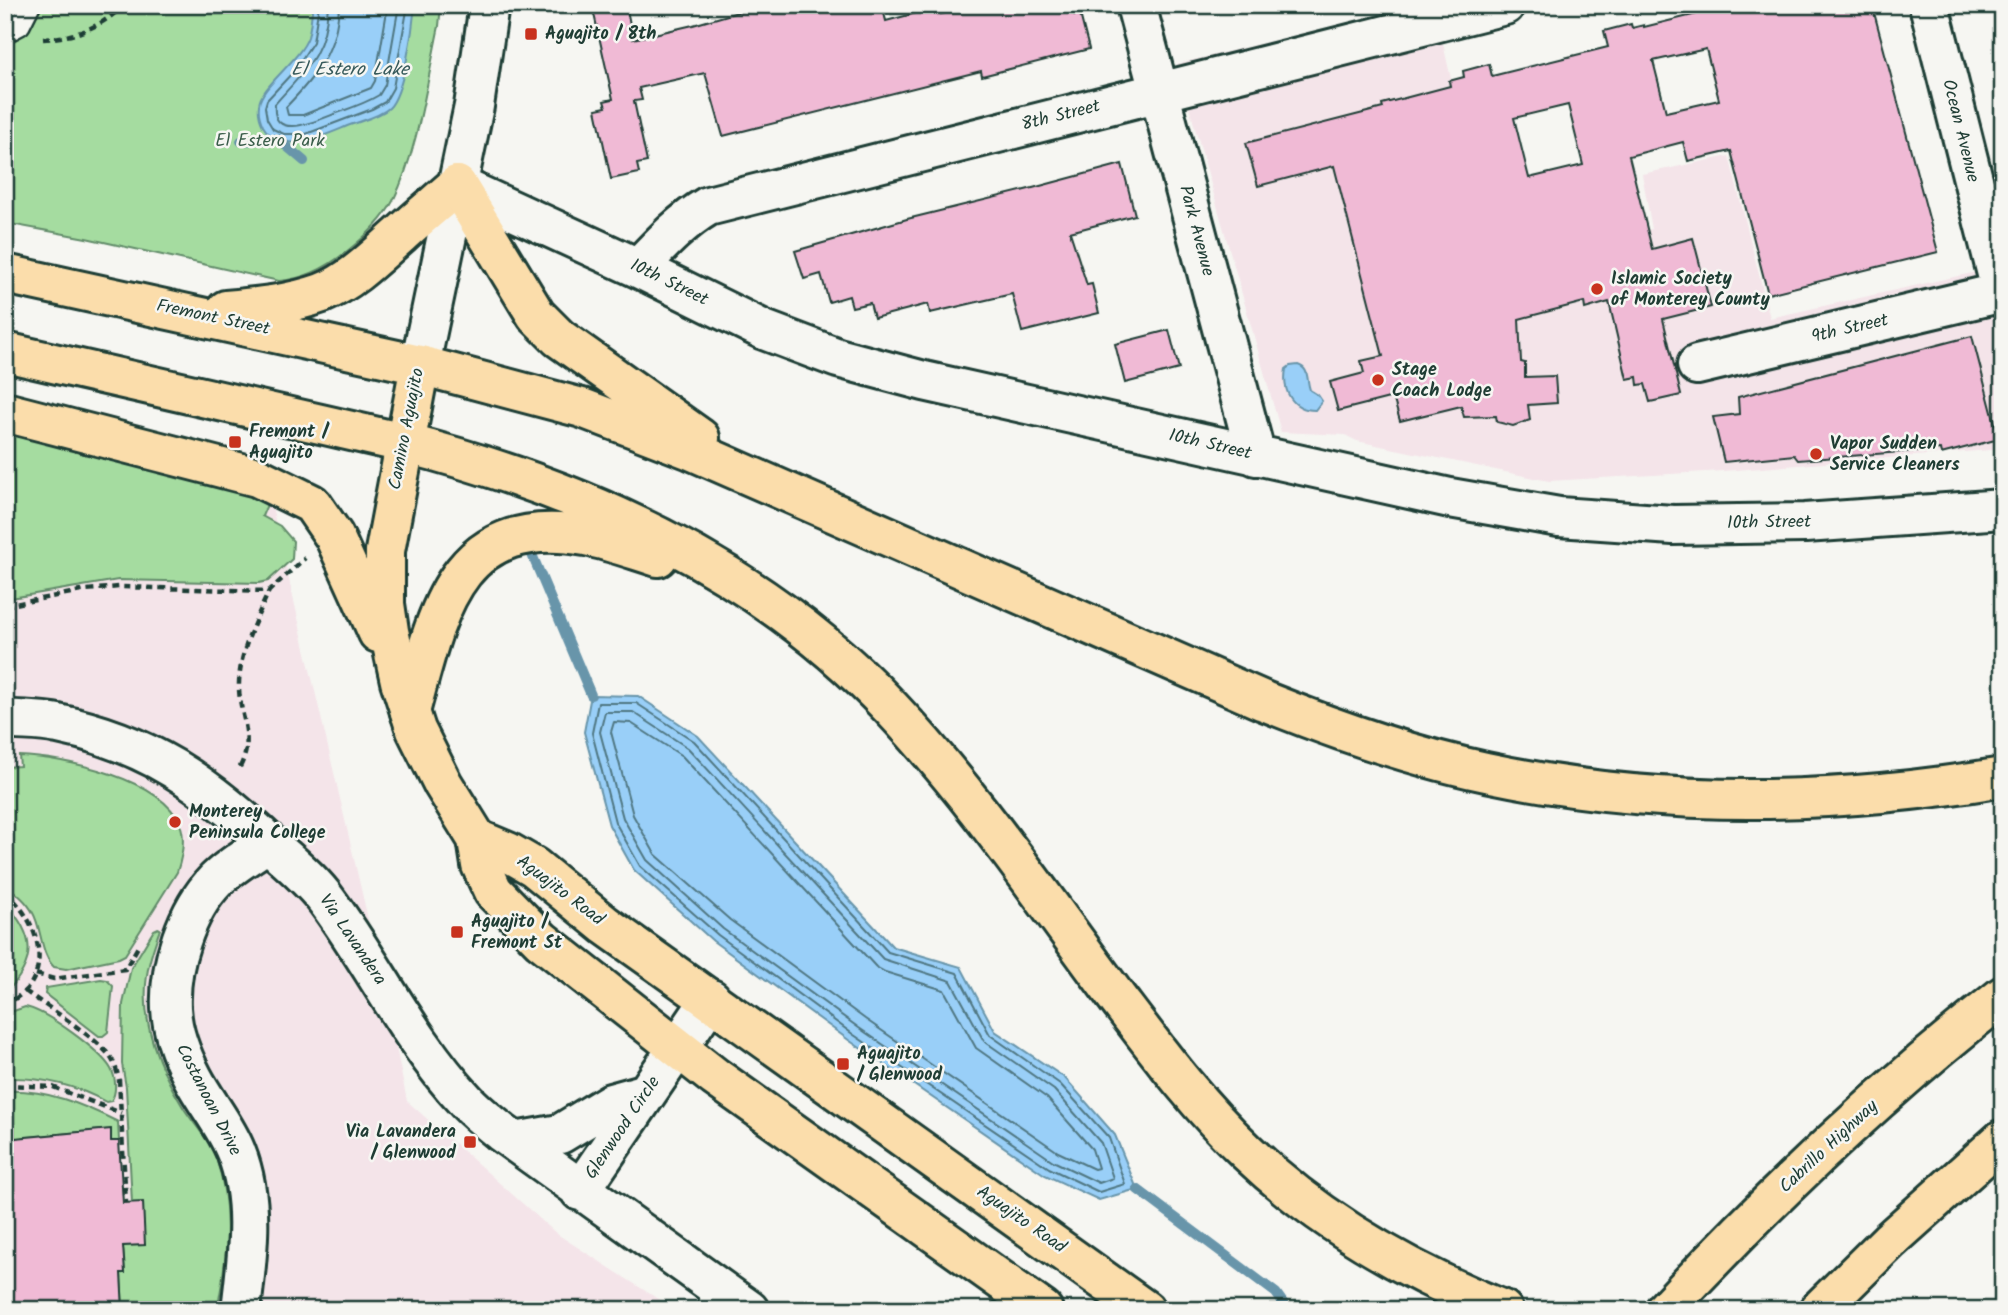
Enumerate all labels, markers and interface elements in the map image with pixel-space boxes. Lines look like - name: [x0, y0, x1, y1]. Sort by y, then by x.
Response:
- place label: Aguajito / 8th: [545, 20, 656, 49]
- marker: Aguajito / 8th: [523, 26, 539, 42]
- water label: El Estero Lake: [291, 55, 411, 85]
- street label: Ocean Avenue: [1933, 76, 1987, 186]
- street label: 8th Street: [1019, 92, 1104, 140]
- park label: El Estero Park: [215, 127, 325, 156]
- street label: Park Avenue: [1170, 182, 1222, 280]
- street label: 10th Street: [625, 252, 714, 315]
- place label: Islamic Society of Monterey County: [1611, 265, 1770, 315]
- marker: Islamic Society of Monterey County: [1589, 281, 1605, 297]
- street label: Fremont Street: [154, 292, 273, 344]
- street label: 9th Street: [1809, 306, 1892, 352]
- place label: Stage Coach Lodge: [1392, 356, 1492, 406]
- street label: Camino Aguajito: [381, 366, 433, 492]
- marker: Stage Coach Lodge: [1370, 372, 1386, 388]
- place label: Fremont / Aguajito: [249, 418, 330, 468]
- street label: 10th Street: [1166, 421, 1255, 469]
- place label: Vapor Sudden Service Cleaners: [1830, 430, 1960, 480]
- marker: Fremont / Aguajito: [227, 434, 243, 450]
- marker: Vapor Sudden Service Cleaners: [1808, 446, 1824, 462]
- street label: 10th Street: [1727, 508, 1812, 538]
- place label: Monterey Peninsula College: [189, 798, 326, 848]
- marker: Monterey Peninsula College: [167, 814, 183, 830]
- street label: Aguajito Road: [510, 848, 611, 934]
- street label: Via Lavandera: [311, 888, 393, 992]
- place label: Aguajito / Fremont St: [471, 908, 563, 958]
- marker: Aguajito / Fremont St: [449, 924, 465, 940]
- street label: Costanoan Drive: [167, 1039, 249, 1161]
- place label: Aguajito / Glenwood: [856, 1040, 942, 1090]
- marker: Aguajito / Glenwood: [835, 1056, 851, 1072]
- street label: Glenwood Circle: [578, 1070, 668, 1186]
- street label: Cabrillo Highway: [1773, 1093, 1886, 1201]
- place label: Via Lavandera / Glenwood: [346, 1118, 456, 1168]
- marker: Via Lavandera / Glenwood: [462, 1134, 478, 1150]
- street label: Aguajito Road: [970, 1178, 1073, 1262]

